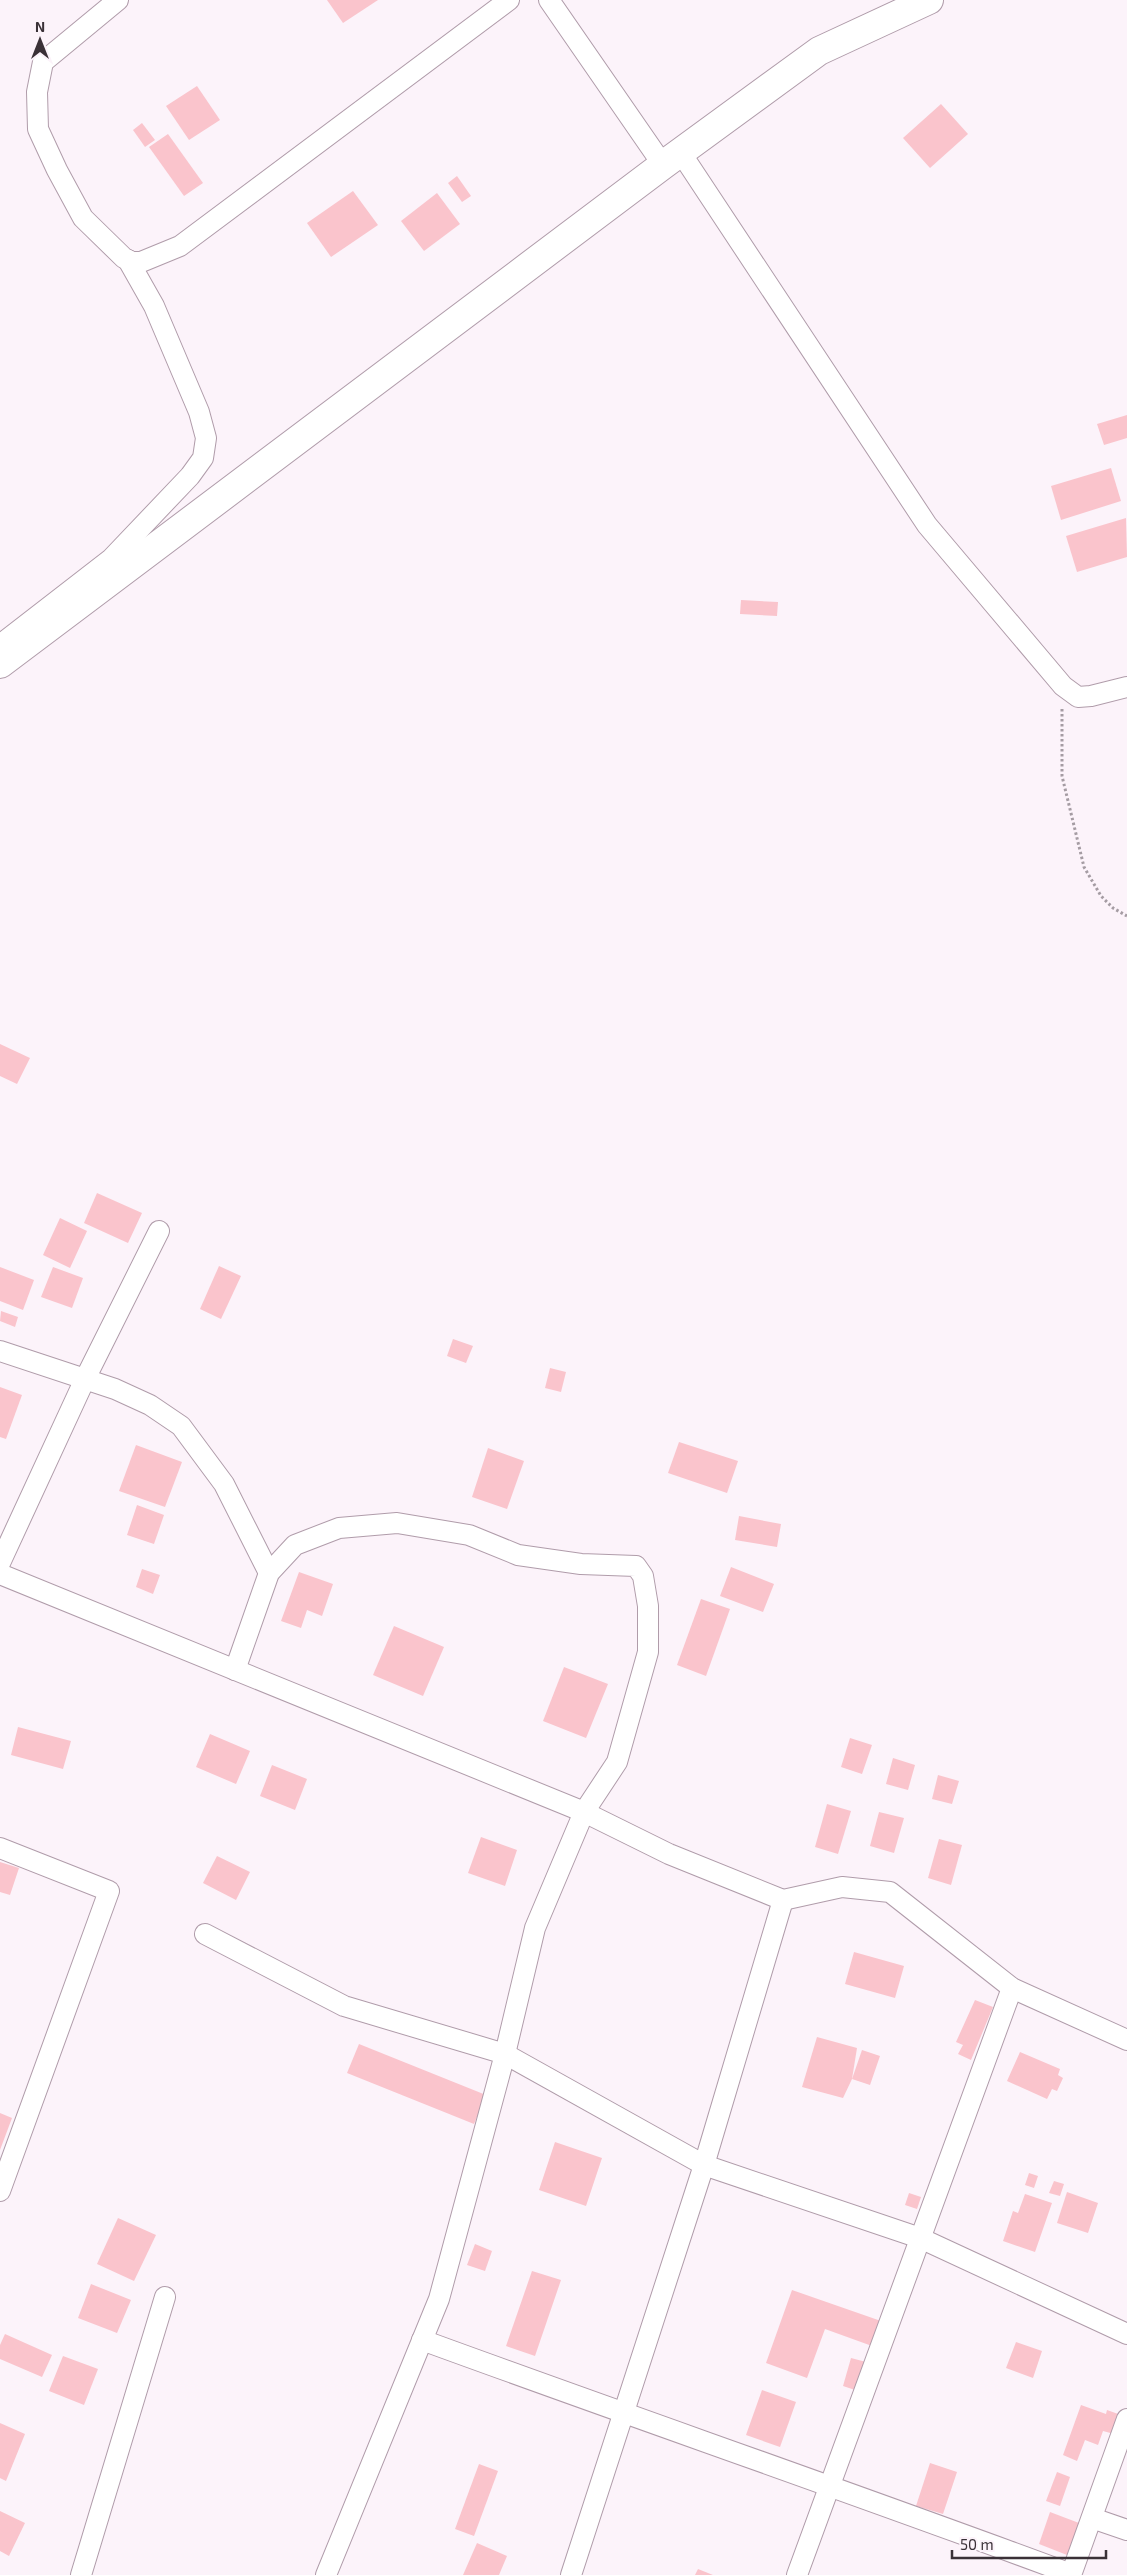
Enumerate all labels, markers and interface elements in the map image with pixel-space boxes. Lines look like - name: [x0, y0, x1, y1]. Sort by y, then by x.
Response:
- north arrow: [15, 15, 65, 65]
- text: N: [35, 18, 45, 35]
- scale bar: [952, 2528, 1106, 2560]
- text: 50 m: [960, 2535, 994, 2553]

